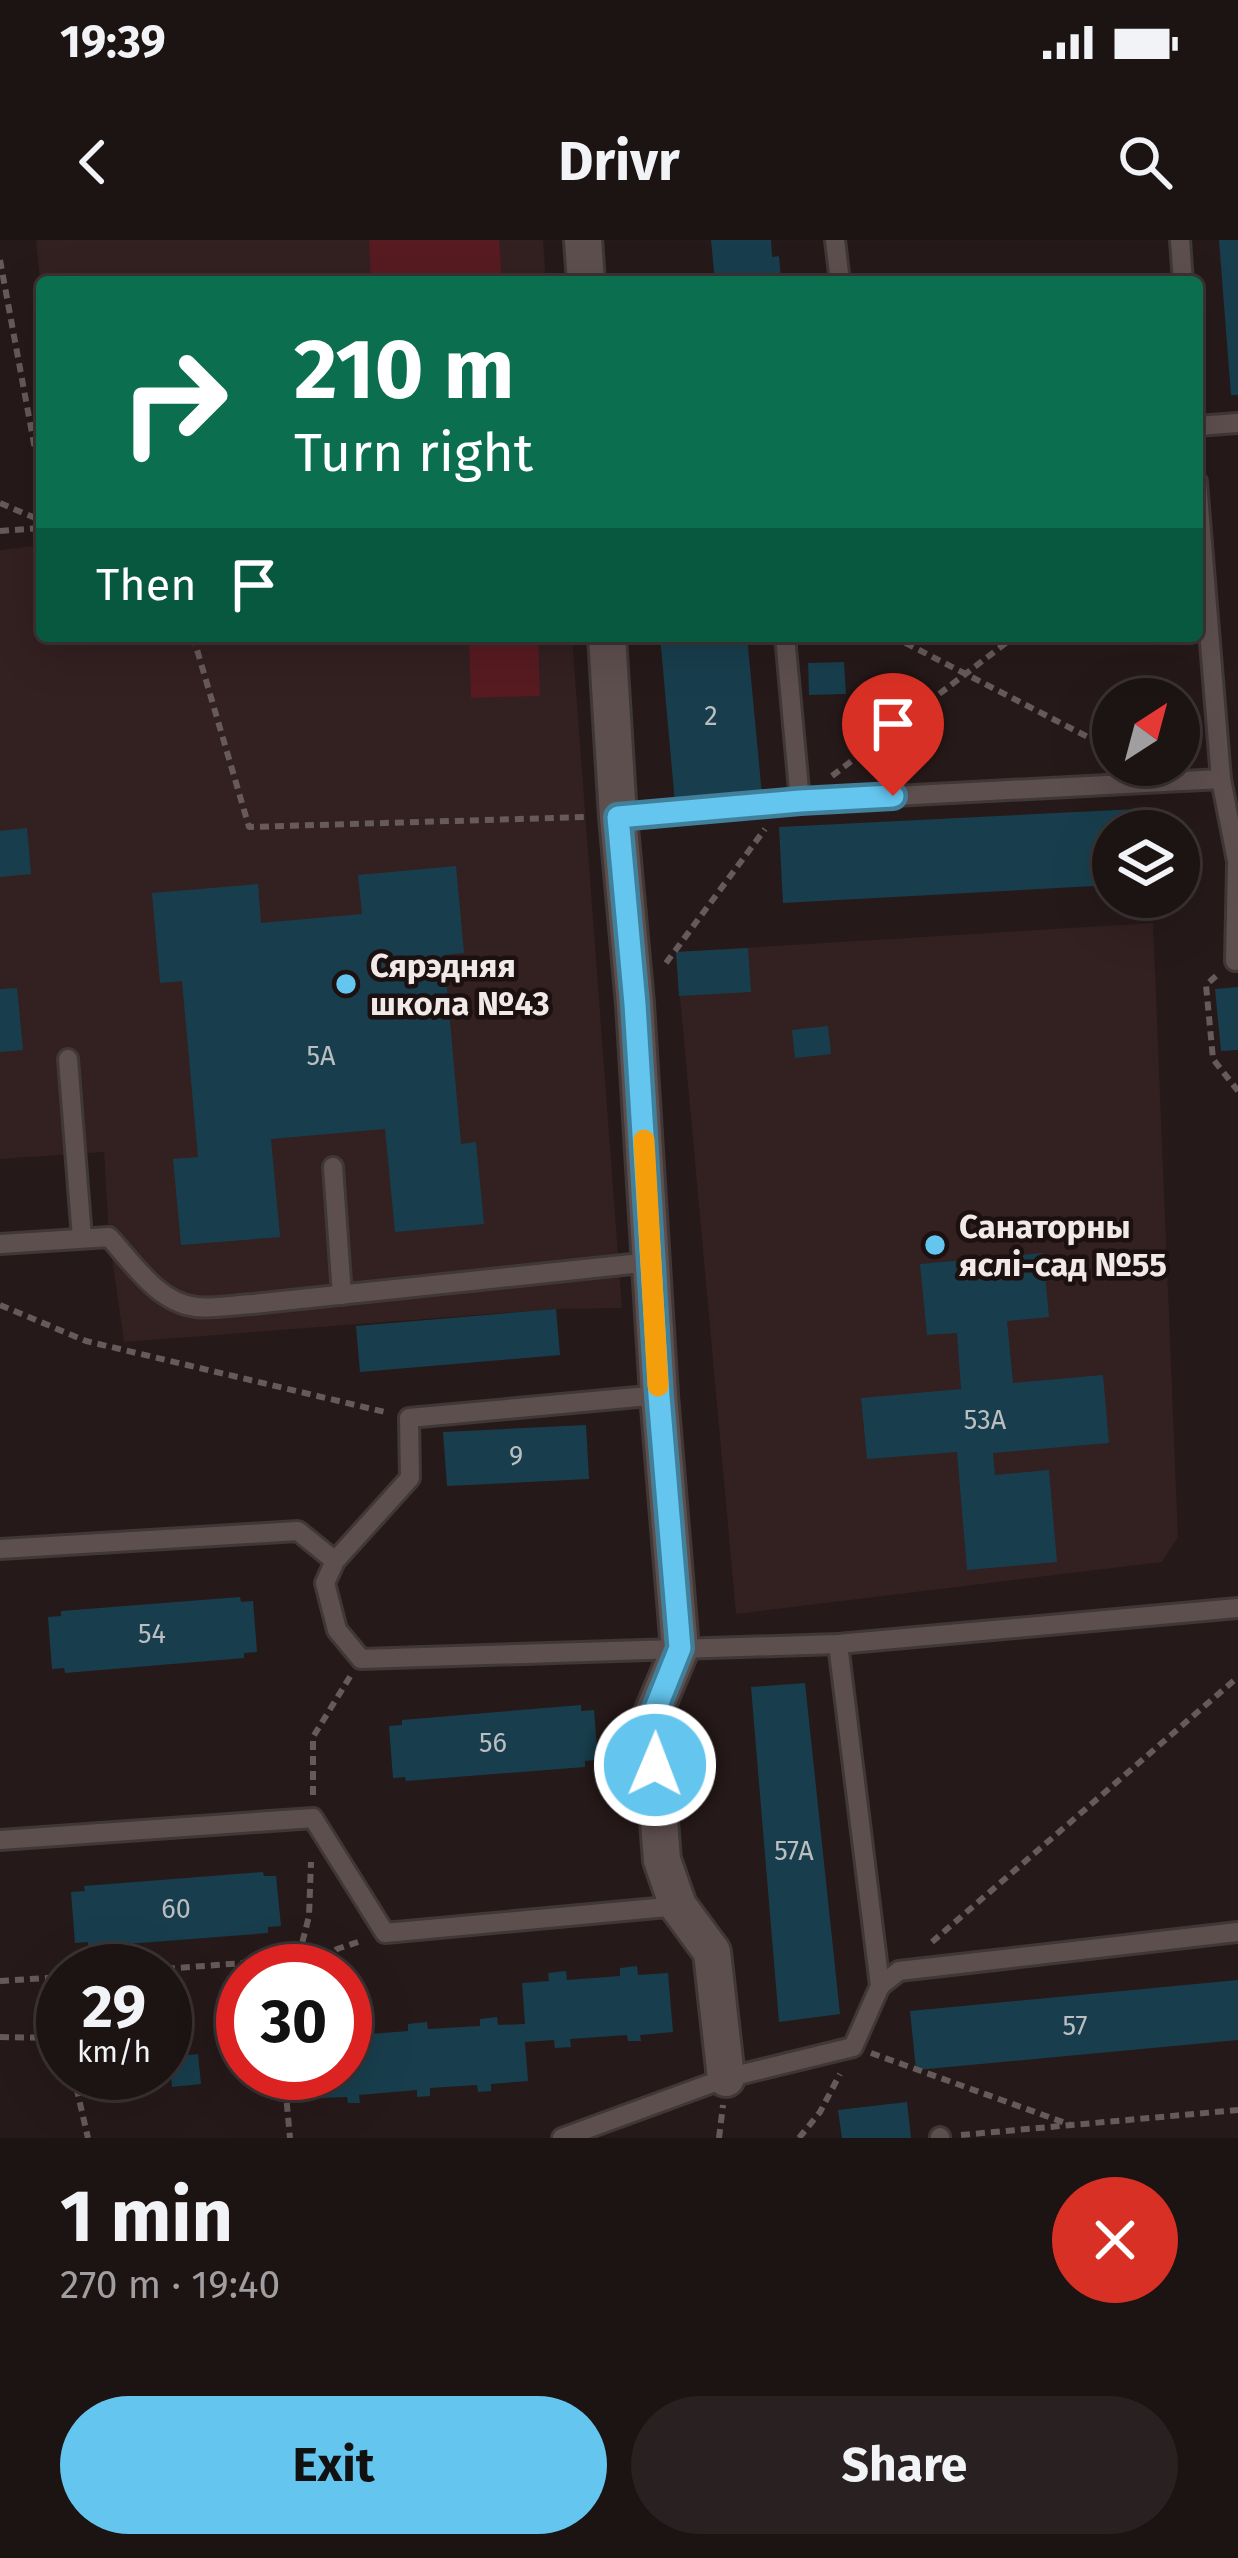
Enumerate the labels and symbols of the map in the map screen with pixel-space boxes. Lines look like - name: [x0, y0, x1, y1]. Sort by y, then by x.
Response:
- pin: [842, 673, 944, 796]
- north arrow: [1092, 678, 1200, 786]
- house number: 2: [704, 700, 718, 732]
- place label: Сярэдняя школа №43: [370, 946, 550, 1024]
- marker: Сярэдняя школа №43: [333, 971, 359, 997]
- house number: 5А: [307, 1040, 336, 1072]
- place label: Санаторны яслі-сад №55: [959, 1207, 1167, 1285]
- marker: Санаторны яслі-сад №55: [922, 1232, 948, 1258]
- house number: 53А: [964, 1404, 1007, 1436]
- house number: 9: [509, 1440, 523, 1472]
- house number: 54: [138, 1618, 166, 1650]
- position arrow: [592, 1702, 718, 1828]
- house number: 56: [479, 1727, 507, 1759]
- house number: 57А: [774, 1835, 814, 1867]
- house number: 60: [161, 1893, 191, 1925]
- speed limit sign: 30: [216, 1944, 372, 2100]
- house number: 57: [1063, 2010, 1087, 2042]

